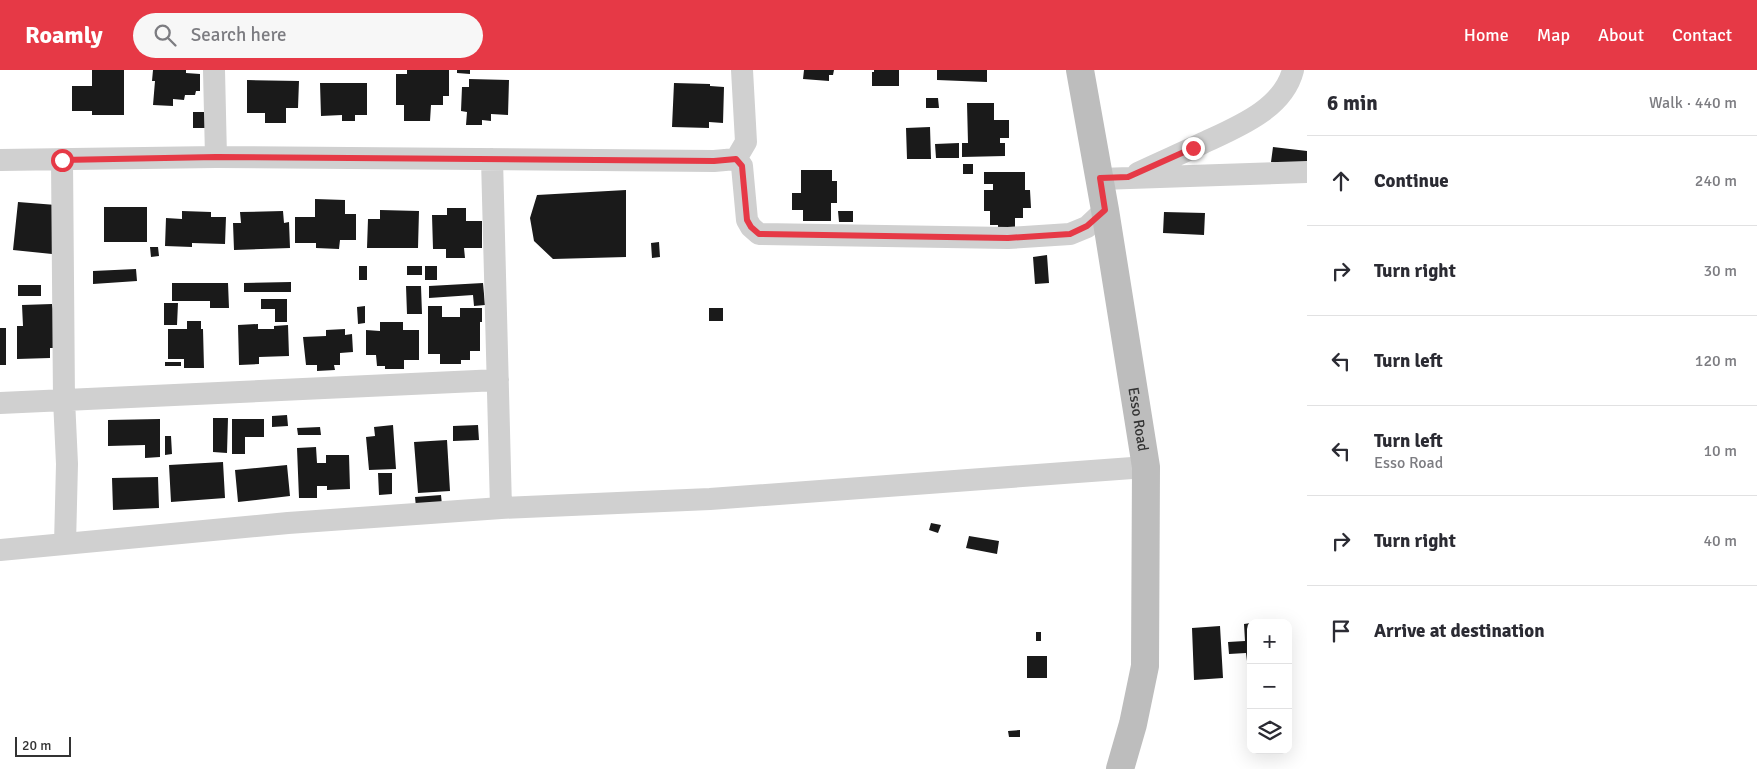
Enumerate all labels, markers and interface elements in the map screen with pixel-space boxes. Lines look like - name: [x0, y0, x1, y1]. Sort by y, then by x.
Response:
- search box: [133, 13, 483, 58]
- text: Roamly: [25, 20, 103, 50]
- icon: search: [151, 21, 179, 49]
- text: Search here: [191, 23, 287, 47]
- text: Home: [1464, 24, 1509, 46]
- text: Map: [1537, 24, 1570, 46]
- text: About: [1598, 24, 1644, 46]
- text: Contact: [1672, 24, 1732, 46]
- text: 6 min: [1327, 90, 1378, 116]
- text: Walk · 440 m: [1649, 93, 1737, 113]
- route end: [1182, 137, 1205, 160]
- route start: [51, 149, 74, 172]
- icon: ahead: [1327, 167, 1355, 195]
- text: Continue: [1374, 169, 1449, 193]
- text: 240 m: [1695, 171, 1737, 191]
- icon: right: [1327, 257, 1355, 285]
- text: Turn right: [1374, 259, 1456, 283]
- text: 30 m: [1703, 261, 1737, 281]
- icon: left: [1327, 347, 1355, 375]
- text: Turn left: [1374, 349, 1443, 373]
- text: 120 m: [1695, 351, 1737, 371]
- street label: Esso Road: [1124, 386, 1152, 453]
- text: Turn left: [1374, 429, 1443, 453]
- icon: left: [1327, 437, 1355, 465]
- text: 10 m: [1703, 441, 1737, 461]
- text: Esso Road: [1374, 453, 1443, 473]
- icon: right: [1327, 527, 1355, 555]
- text: Turn right: [1374, 529, 1456, 553]
- text: 40 m: [1703, 531, 1737, 551]
- icon: arrive: [1327, 617, 1355, 645]
- map controls: [1247, 619, 1292, 754]
- button: +: [1247, 619, 1292, 664]
- text: Arrive at destination: [1374, 619, 1545, 643]
- button: −: [1247, 664, 1292, 709]
- button: layers: [1247, 709, 1292, 754]
- scale bar: [15, 734, 71, 757]
- text: 20 m: [22, 737, 51, 754]

